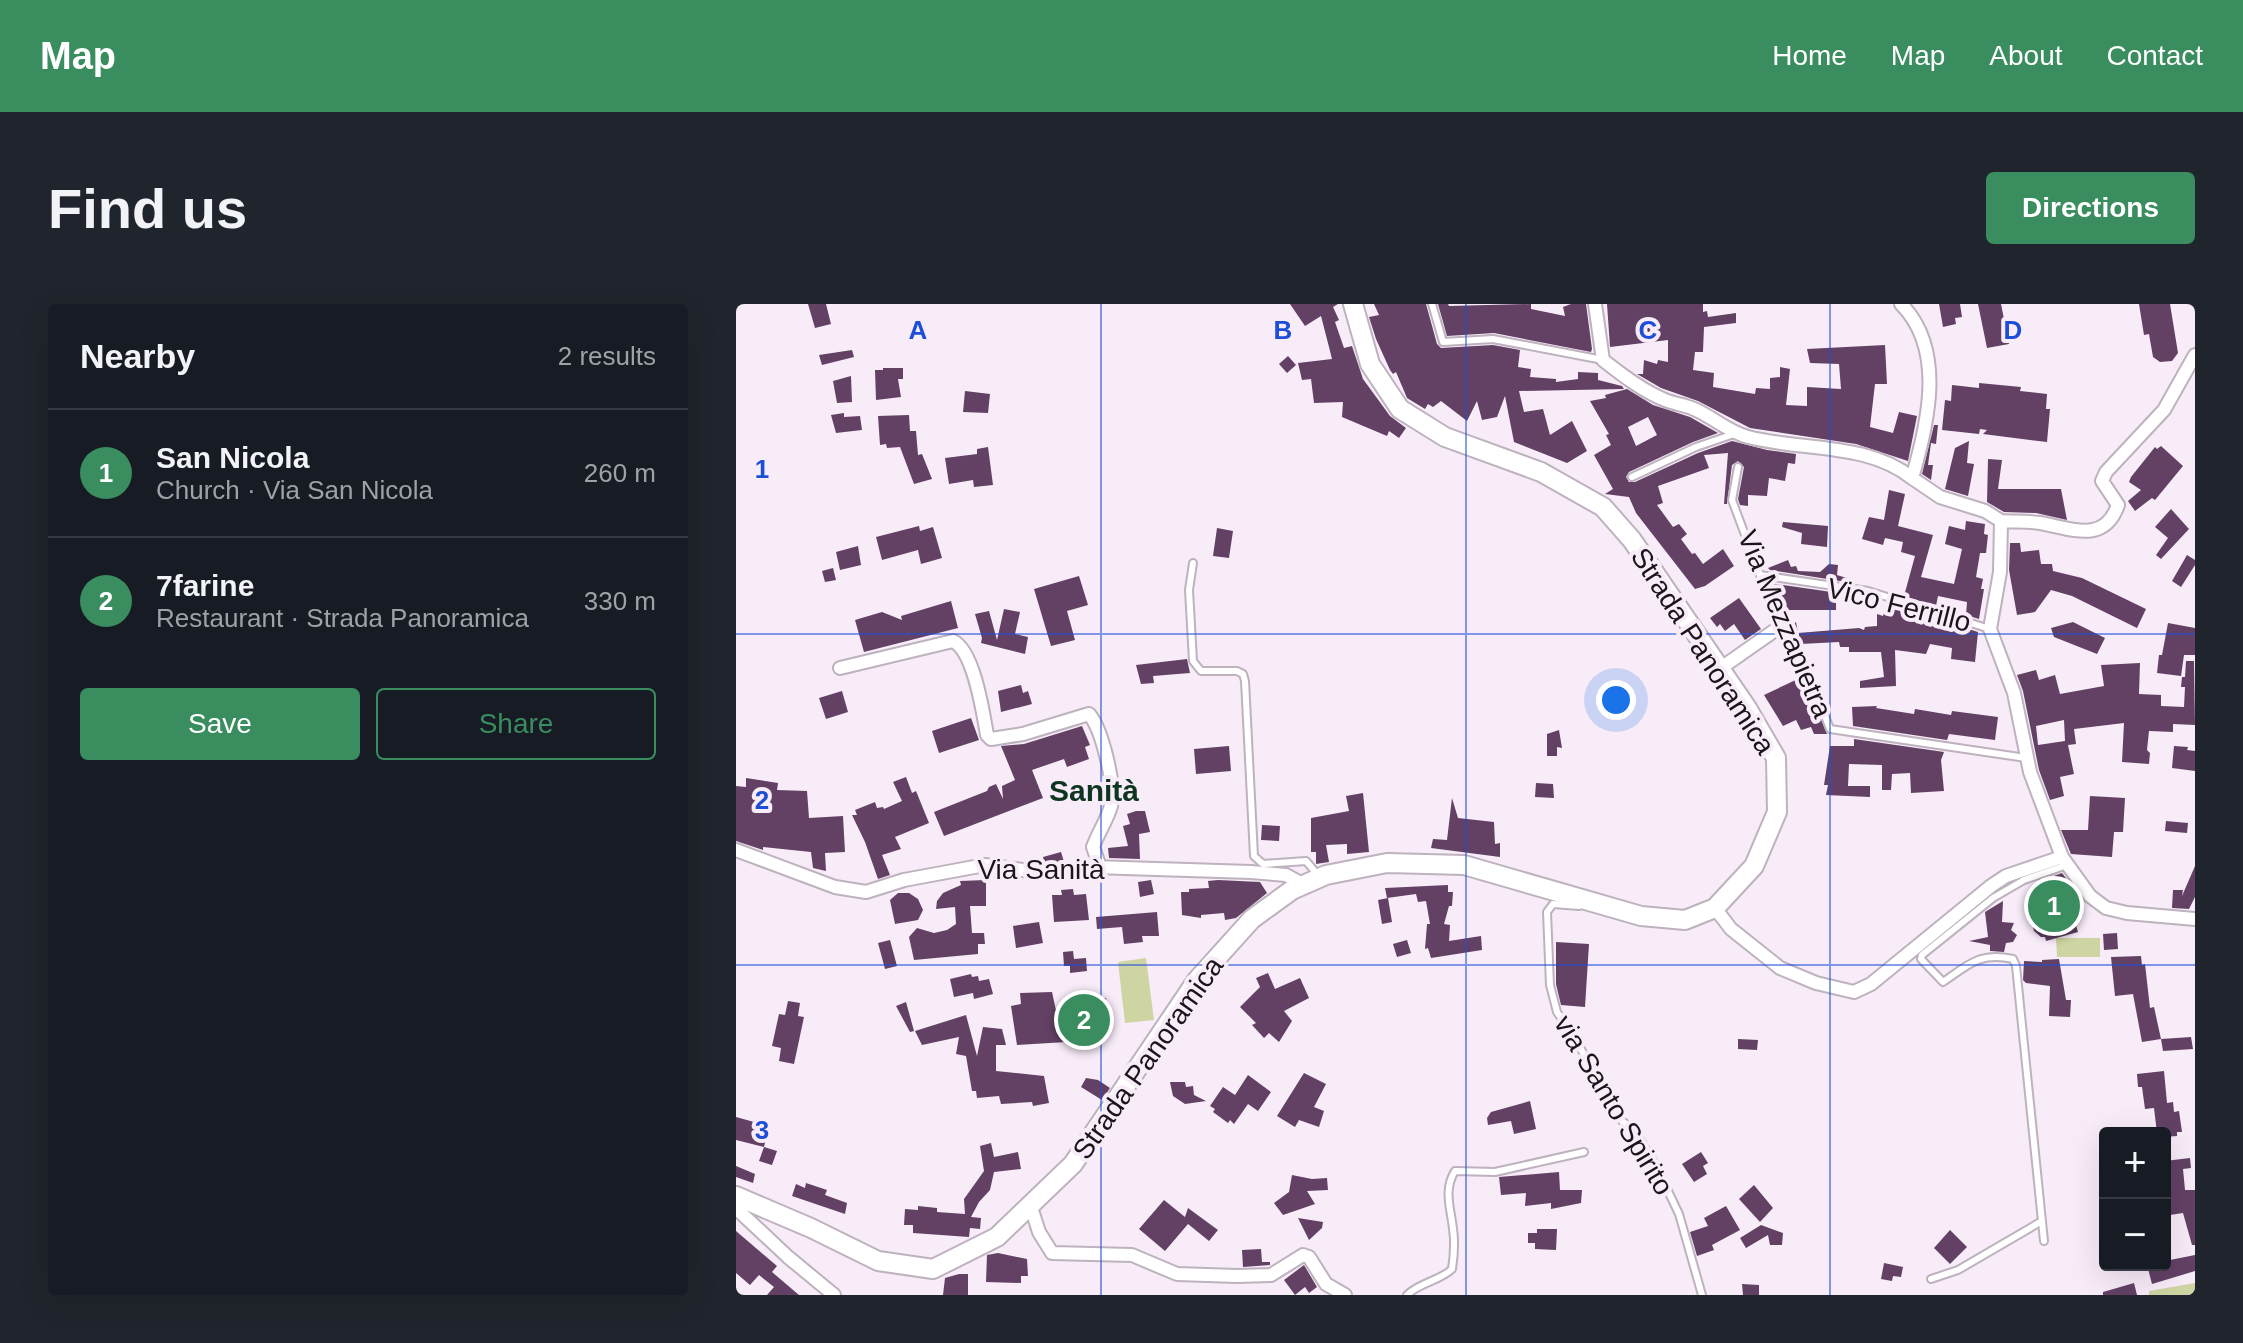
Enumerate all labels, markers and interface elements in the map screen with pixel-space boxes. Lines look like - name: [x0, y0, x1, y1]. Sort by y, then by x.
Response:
- text: Map: [40, 35, 116, 77]
- text: Home: [1772, 40, 1847, 71]
- text: Map: [1891, 40, 1945, 71]
- text: About: [1989, 40, 2063, 71]
- text: Contact: [2107, 40, 2203, 71]
- button: Directions: [1986, 172, 2195, 244]
- text: Find us: [48, 177, 247, 240]
- text: A: [909, 315, 928, 345]
- text: B: [1274, 315, 1292, 345]
- text: C: [1639, 315, 1658, 345]
- text: D: [2004, 315, 2022, 345]
- text: Nearby: [80, 337, 195, 375]
- text: 2 results: [558, 341, 656, 371]
- text: San Nicola: [156, 441, 309, 474]
- text: 1: [755, 454, 769, 484]
- text: 1: [99, 458, 113, 488]
- text: 260 m: [584, 458, 656, 488]
- text: Church · Via San Nicola: [156, 475, 433, 505]
- street label: Via Mezzapietra: [1732, 526, 1839, 723]
- street label: Strada Panoramica: [1625, 542, 1782, 760]
- text: 7farine: [156, 569, 254, 602]
- street label: Vico Ferrillo: [1824, 572, 1974, 638]
- text: 2: [99, 586, 113, 616]
- text: 330 m: [584, 586, 656, 616]
- text: Restaurant · Strada Panoramica: [156, 603, 529, 633]
- your location: [1596, 680, 1636, 720]
- button: Save: [80, 688, 360, 760]
- button: Share: [376, 688, 656, 760]
- district label: Sanità: [1049, 774, 1139, 807]
- text: 2: [755, 785, 769, 815]
- street label: Via Sanità: [977, 854, 1105, 885]
- pin: 1: [2028, 876, 2080, 936]
- street label: Strada Panoramica: [1067, 951, 1230, 1165]
- pin: 2: [1058, 990, 1110, 1050]
- street label: via Santo Spirito: [1548, 1010, 1680, 1200]
- text: 3: [755, 1115, 769, 1145]
- map controls: [2099, 1127, 2171, 1271]
- button: +: [2099, 1127, 2171, 1199]
- button: −: [2099, 1199, 2171, 1271]

